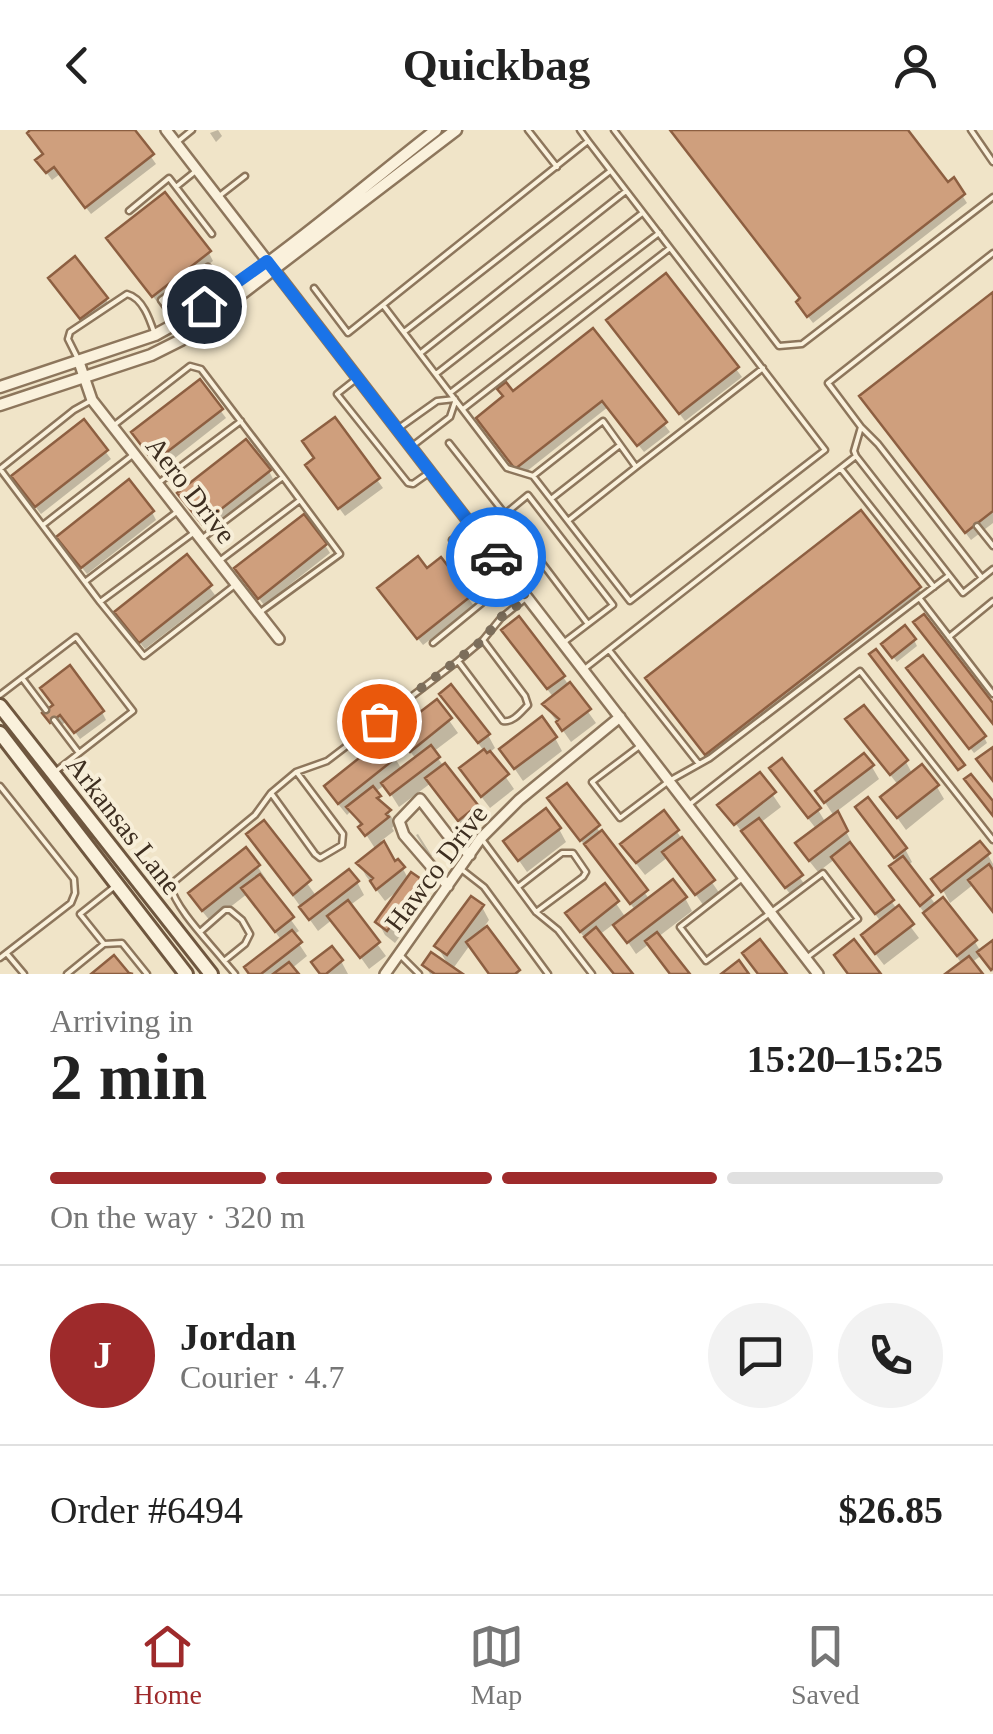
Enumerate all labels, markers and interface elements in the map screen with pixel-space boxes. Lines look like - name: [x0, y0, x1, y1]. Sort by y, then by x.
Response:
- icon: back: [50, 38, 105, 93]
- icon: person: [888, 38, 943, 93]
- text: Quickbag: [403, 40, 590, 90]
- pin: [162, 264, 247, 349]
- icon: home: [177, 279, 232, 334]
- street label: Aero Drive: [140, 431, 242, 549]
- courier: [446, 507, 546, 607]
- icon: car: [469, 530, 524, 585]
- pin: [337, 679, 422, 764]
- icon: bag: [352, 694, 407, 749]
- street label: Arkansas Lane: [60, 750, 188, 900]
- street label: Hawco Drive: [378, 799, 494, 937]
- text: Arriving in: [50, 1003, 193, 1039]
- text: 15:20–15:25: [747, 1038, 943, 1080]
- text: 2 min: [50, 1041, 207, 1113]
- text: On the way · 320 m: [50, 1199, 305, 1235]
- button: chat: [708, 1303, 813, 1408]
- button: phone: [838, 1303, 943, 1408]
- text: Jordan: [180, 1316, 296, 1358]
- text: J: [93, 1334, 112, 1376]
- text: Courier · 4.7: [180, 1359, 344, 1395]
- text: Order #6494: [50, 1489, 243, 1531]
- text: $26.85: [839, 1489, 943, 1531]
- tab: Home: [134, 1619, 202, 1711]
- tab: Map: [469, 1619, 524, 1711]
- tab: Saved: [791, 1619, 859, 1711]

